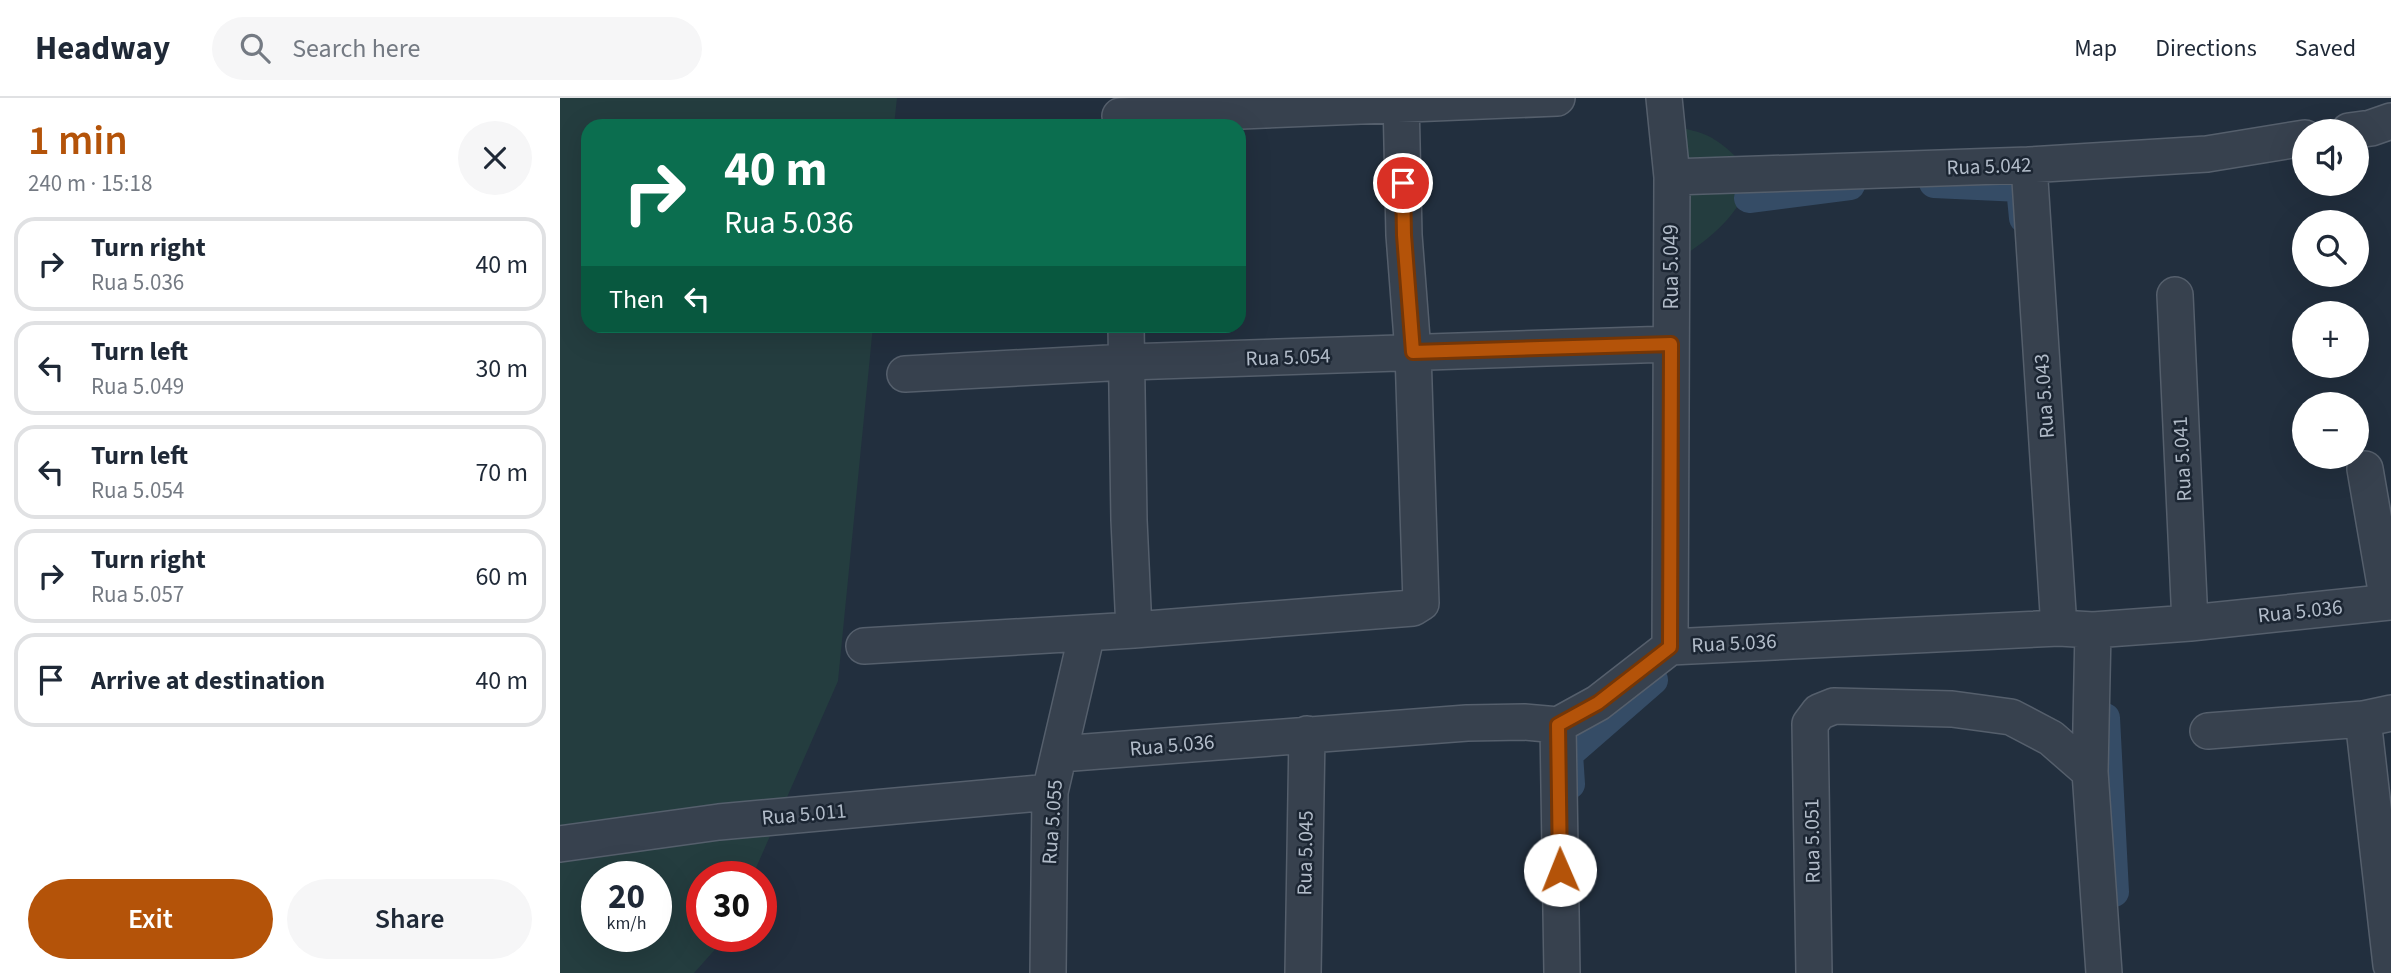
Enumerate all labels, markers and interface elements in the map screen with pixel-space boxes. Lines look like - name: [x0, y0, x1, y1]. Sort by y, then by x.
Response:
- search box: [212, 17, 702, 80]
- text: Headway: [35, 25, 170, 72]
- icon: search: [236, 29, 274, 67]
- text: Search here: [292, 30, 420, 67]
- text: Map: [2074, 31, 2117, 66]
- text: Directions: [2155, 31, 2257, 66]
- text: Saved: [2295, 31, 2356, 66]
- text: 1 min: [28, 111, 128, 171]
- map controls: [2292, 119, 2369, 469]
- button: sound: [2292, 119, 2369, 196]
- button: close: [458, 121, 532, 195]
- text: 40 m: [724, 135, 828, 205]
- icon: right: [609, 147, 700, 238]
- street label: Rua 5.042: [1946, 150, 2032, 182]
- pin: [1373, 153, 1433, 213]
- icon: arrive: [1384, 164, 1422, 202]
- text: 240 m · 15:18: [28, 167, 152, 200]
- text: Rua 5.036: [724, 200, 854, 246]
- button: search: [2292, 210, 2369, 287]
- street label: Rua 5.049: [1656, 224, 1686, 310]
- text: Turn right: [91, 229, 206, 266]
- icon: right: [32, 245, 70, 283]
- text: 40 m: [475, 246, 528, 283]
- text: Rua 5.036: [91, 266, 184, 299]
- icon: left: [678, 280, 716, 318]
- text: Then: [609, 281, 664, 318]
- button: +: [2292, 301, 2369, 378]
- text: Turn left: [91, 333, 188, 370]
- street label: Rua 5.054: [1245, 341, 1331, 373]
- icon: left: [32, 349, 70, 387]
- text: 30 m: [475, 350, 528, 387]
- street label: Rua 5.043: [2026, 352, 2062, 440]
- text: Rua 5.049: [91, 370, 184, 403]
- button: −: [2292, 392, 2369, 469]
- street label: Rua 5.041: [2165, 416, 2199, 502]
- text: Turn left: [91, 437, 188, 474]
- icon: left: [32, 453, 70, 491]
- text: 70 m: [475, 454, 528, 491]
- text: Rua 5.054: [91, 474, 184, 507]
- text: Turn right: [91, 541, 206, 578]
- icon: right: [32, 557, 70, 595]
- text: 60 m: [475, 558, 528, 595]
- text: Rua 5.057: [91, 578, 184, 611]
- street label: Rua 5.036: [2256, 592, 2344, 630]
- street label: Rua 5.036: [1691, 626, 1777, 660]
- icon: arrive: [32, 661, 70, 699]
- text: Arrive at destination: [91, 662, 325, 699]
- text: 40 m: [475, 662, 528, 699]
- street label: Rua 5.036: [1128, 726, 1216, 764]
- street label: Rua 5.055: [1034, 778, 1070, 866]
- street label: Rua 5.011: [760, 795, 848, 833]
- street label: Rua 5.051: [1796, 798, 1828, 884]
- street label: Rua 5.045: [1289, 810, 1321, 896]
- position arrow: [1523, 833, 1597, 907]
- speed limit sign: 30: [686, 861, 777, 952]
- text: 20: [608, 872, 645, 922]
- button: Exit: [28, 879, 273, 959]
- button: Share: [287, 879, 532, 959]
- text: km/h: [607, 911, 646, 936]

